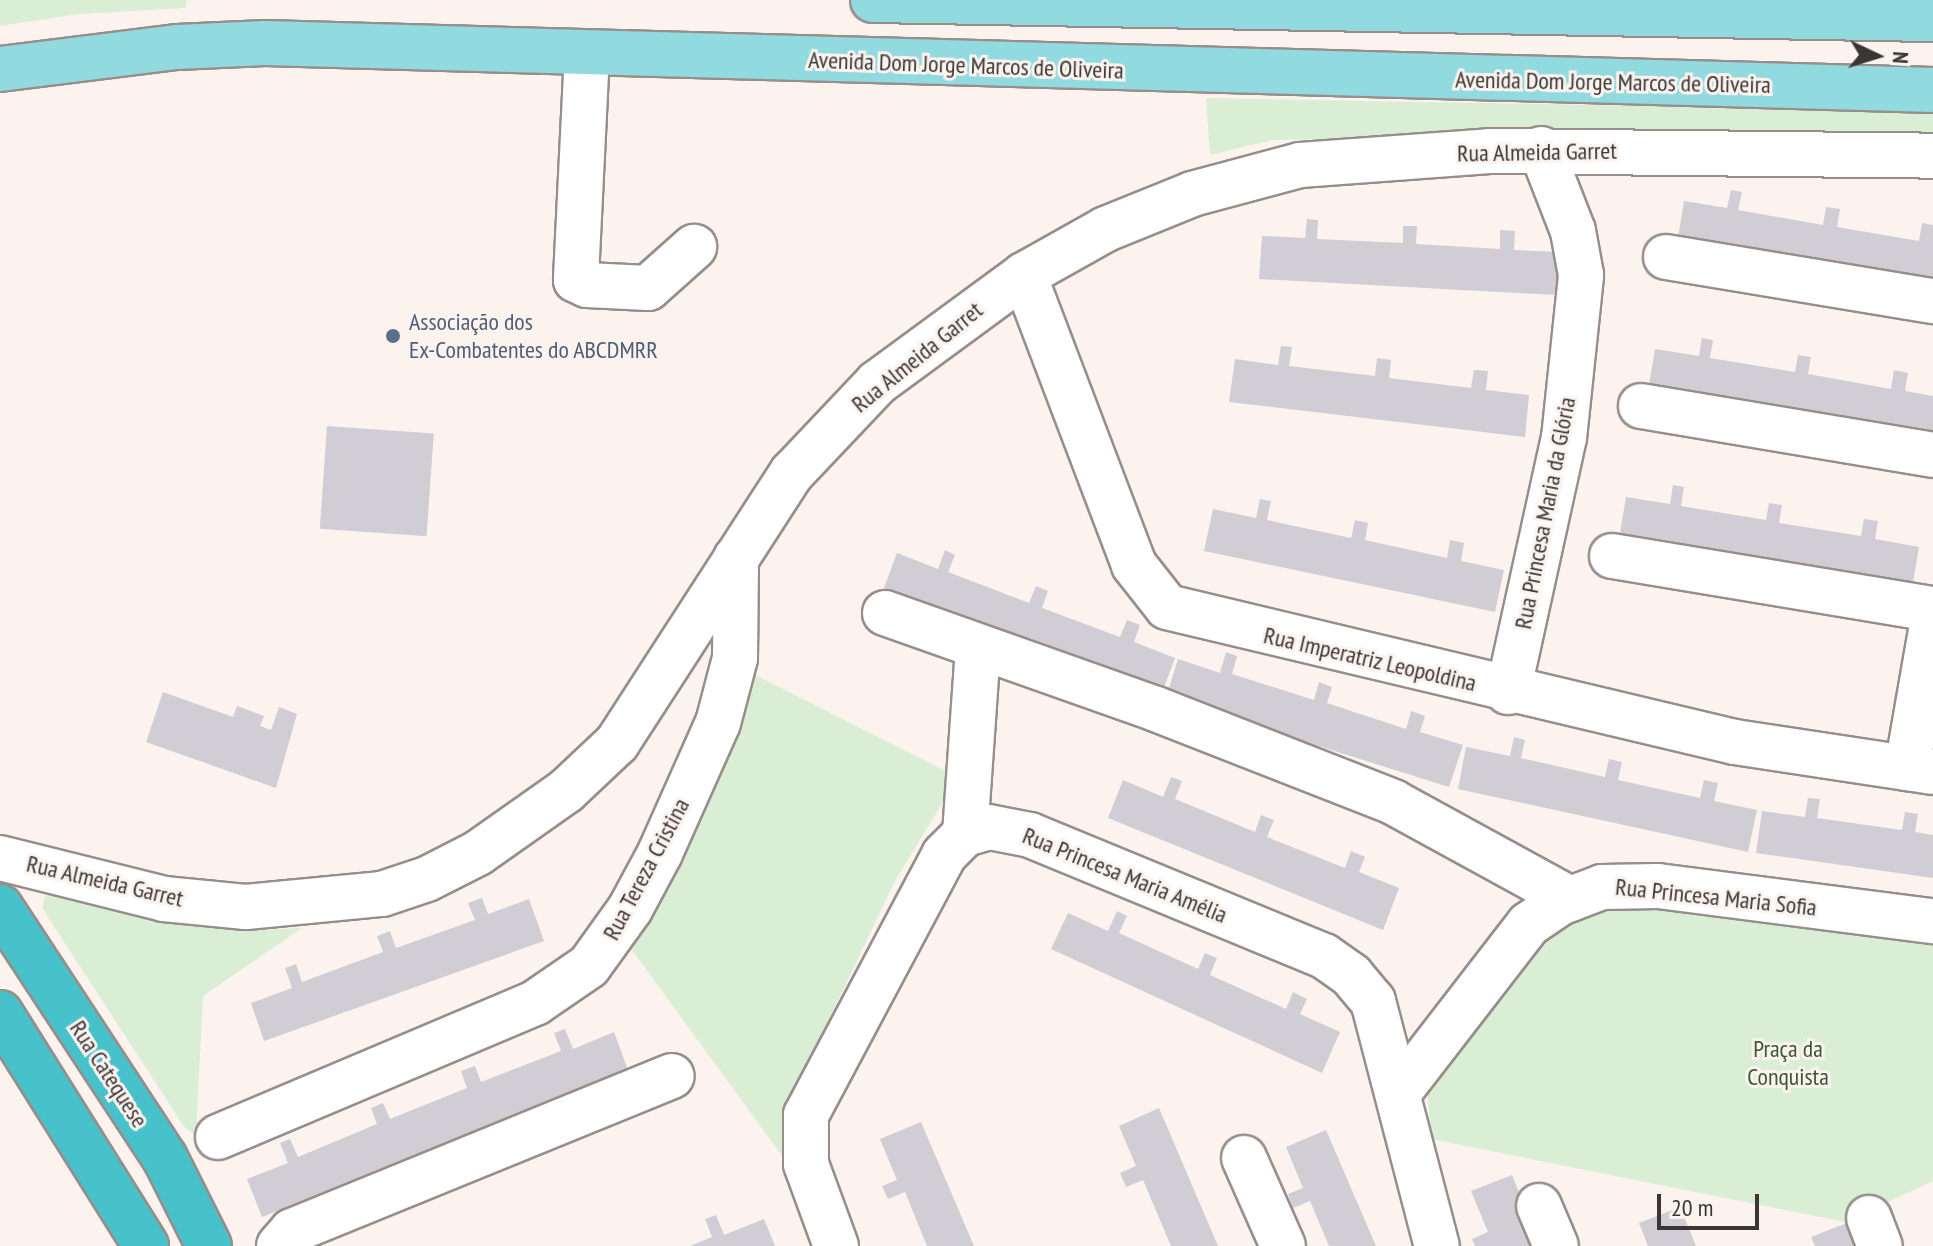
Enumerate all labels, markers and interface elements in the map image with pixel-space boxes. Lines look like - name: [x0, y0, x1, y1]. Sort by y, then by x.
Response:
- north arrow: [1837, 16, 1917, 96]
- street label: Avenida Dom Jorge Marcos de Oliveira: [808, 45, 1124, 85]
- text: N: [1887, 51, 1915, 65]
- street label: Avenida Dom Jorge Marcos de Oliveira: [1455, 65, 1771, 99]
- street label: Rua Almeida Garret: [1457, 136, 1617, 168]
- street label: Rua Almeida Garret: [846, 295, 988, 419]
- place label: Associação dos Ex-Combatentes do ABCDMRR: [409, 308, 658, 364]
- marker: Associação dos Ex-Combatentes do ABCDMRR: [384, 327, 402, 345]
- street label: Rua Princesa Maria da Glória: [1508, 395, 1582, 631]
- street label: Rua Imperatriz Leopoldina: [1261, 620, 1479, 698]
- street label: Rua Tereza Cristina: [596, 793, 696, 945]
- street label: Rua Princesa Maria Amélia: [1018, 821, 1232, 929]
- street label: Rua Almeida Garret: [24, 849, 186, 913]
- street label: Rua Princesa Maria Sofia: [1614, 872, 1818, 922]
- street label: Rua Catequese: [64, 1015, 154, 1133]
- park label: Praça da Conquista: [1747, 1035, 1829, 1091]
- scale bar: [1661, 1178, 1763, 1228]
- text: 20 m: [1671, 1192, 1713, 1223]

